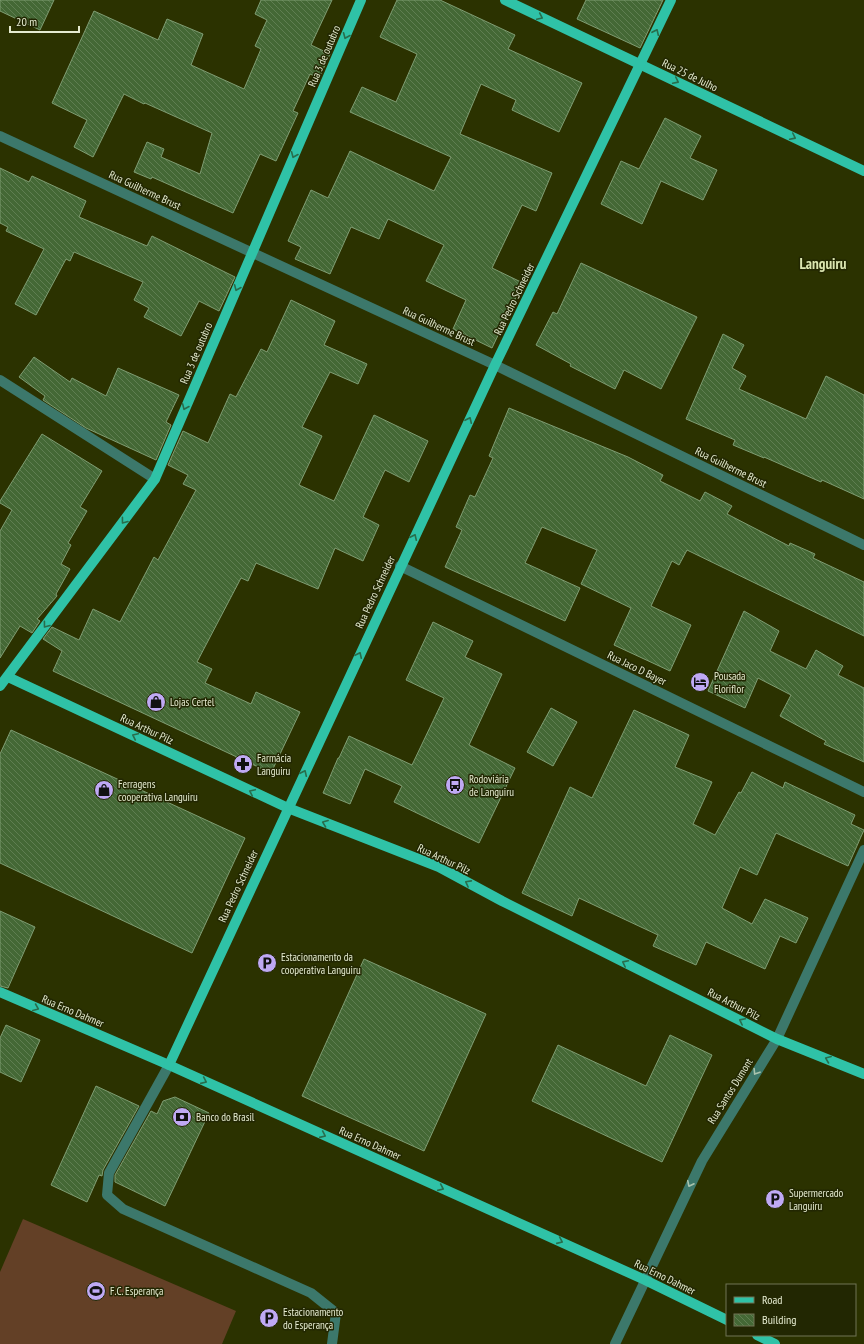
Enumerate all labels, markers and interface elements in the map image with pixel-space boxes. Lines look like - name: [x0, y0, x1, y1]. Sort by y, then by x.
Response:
- scale bar: [10, 8, 79, 34]
- one-way arrow: [536, 12, 543, 20]
- text: 20 m: [16, 14, 37, 29]
- street label: Rua 3 de outubro: [305, 23, 343, 89]
- one-way arrow: [651, 29, 659, 36]
- one-way arrow: [343, 31, 351, 39]
- street label: Rua 25 de Julho: [660, 56, 720, 95]
- one-way arrow: [671, 76, 679, 84]
- one-way arrow: [789, 132, 796, 140]
- one-way arrow: [291, 151, 299, 158]
- street label: Rua Guilherme Brust: [107, 167, 183, 213]
- district label: Languiru: [799, 254, 847, 273]
- street label: Rua Pedro Schneider: [491, 261, 537, 337]
- one-way arrow: [233, 284, 241, 291]
- street label: Rua Guilherme Brust: [401, 303, 477, 349]
- street label: Rua 3 de outubro: [177, 320, 215, 386]
- one-way arrow: [182, 404, 190, 411]
- one-way arrow: [464, 416, 472, 424]
- street label: Rua Guilherme Brust: [693, 444, 769, 490]
- one-way arrow: [121, 516, 128, 523]
- one-way arrow: [409, 534, 417, 541]
- street label: Rua Pedro Schneider: [352, 554, 398, 630]
- one-way arrow: [43, 621, 51, 628]
- street label: Rua Jaco D Bayer: [605, 648, 669, 688]
- one-way arrow: [354, 652, 362, 659]
- place label: Pousada Floriflor: [714, 669, 745, 696]
- hotel icon: Pousada Floriflor: [689, 671, 711, 693]
- shop icon: Lojas Certel: [145, 691, 167, 713]
- place label: Lojas Certel: [170, 695, 215, 709]
- street label: Rua Arthur Pilz: [118, 711, 176, 747]
- one-way arrow: [131, 733, 139, 741]
- place label: Farmácia Languiru: [257, 751, 291, 778]
- pharmacy icon: Farmácia Languiru: [232, 753, 254, 775]
- one-way arrow: [299, 769, 307, 777]
- place label: Rodoviária de Languiru: [469, 772, 514, 799]
- bus stop icon: Rodoviária de Languiru: [444, 774, 466, 796]
- place label: Ferragens cooperativa Languiru: [118, 777, 198, 804]
- shop icon: Ferragens cooperativa Languiru: [93, 779, 115, 801]
- one-way arrow: [249, 789, 257, 797]
- one-way arrow: [322, 819, 329, 827]
- street label: Rua Arthur Pilz: [415, 841, 473, 877]
- street label: Rua Pedro Schneider: [215, 848, 261, 924]
- one-way arrow: [465, 880, 472, 888]
- place label: Estacionamento da cooperativa Languiru: [281, 950, 361, 977]
- parking icon: Estacionamento da cooperativa Languiru: [256, 952, 278, 974]
- one-way arrow: [622, 960, 630, 968]
- street label: Rua Arthur Pilz: [706, 985, 763, 1023]
- street label: Rua Erno Dahmer: [40, 992, 106, 1030]
- one-way arrow: [31, 1003, 39, 1011]
- one-way arrow: [738, 1018, 746, 1026]
- street label: Rua Santos Dumont: [704, 1056, 756, 1126]
- one-way arrow: [824, 1056, 831, 1064]
- one-way arrow: [753, 1068, 761, 1075]
- one-way arrow: [200, 1076, 208, 1084]
- bank icon: Banco do Brasil: [171, 1106, 193, 1128]
- place label: Banco do Brasil: [196, 1110, 255, 1124]
- street label: Rua Erno Dahmer: [337, 1123, 403, 1163]
- one-way arrow: [319, 1130, 326, 1138]
- one-way arrow: [687, 1180, 695, 1187]
- one-way arrow: [437, 1183, 445, 1191]
- place label: Supermercado Languiru: [789, 1186, 844, 1213]
- parking icon: Supermercado Languiru: [764, 1188, 786, 1210]
- one-way arrow: [555, 1236, 563, 1244]
- street label: Rua Erno Dahmer: [632, 1256, 698, 1298]
- sports icon: F.C. Esperança: [85, 1280, 107, 1302]
- place label: F.C. Esperança: [110, 1284, 163, 1298]
- legend: [726, 1284, 856, 1336]
- text: Road: [762, 1292, 782, 1307]
- place label: Estacionamento do Esperança: [283, 1305, 344, 1332]
- parking icon: Estacionamento do Esperança: [258, 1307, 280, 1329]
- text: Building: [762, 1312, 797, 1327]

